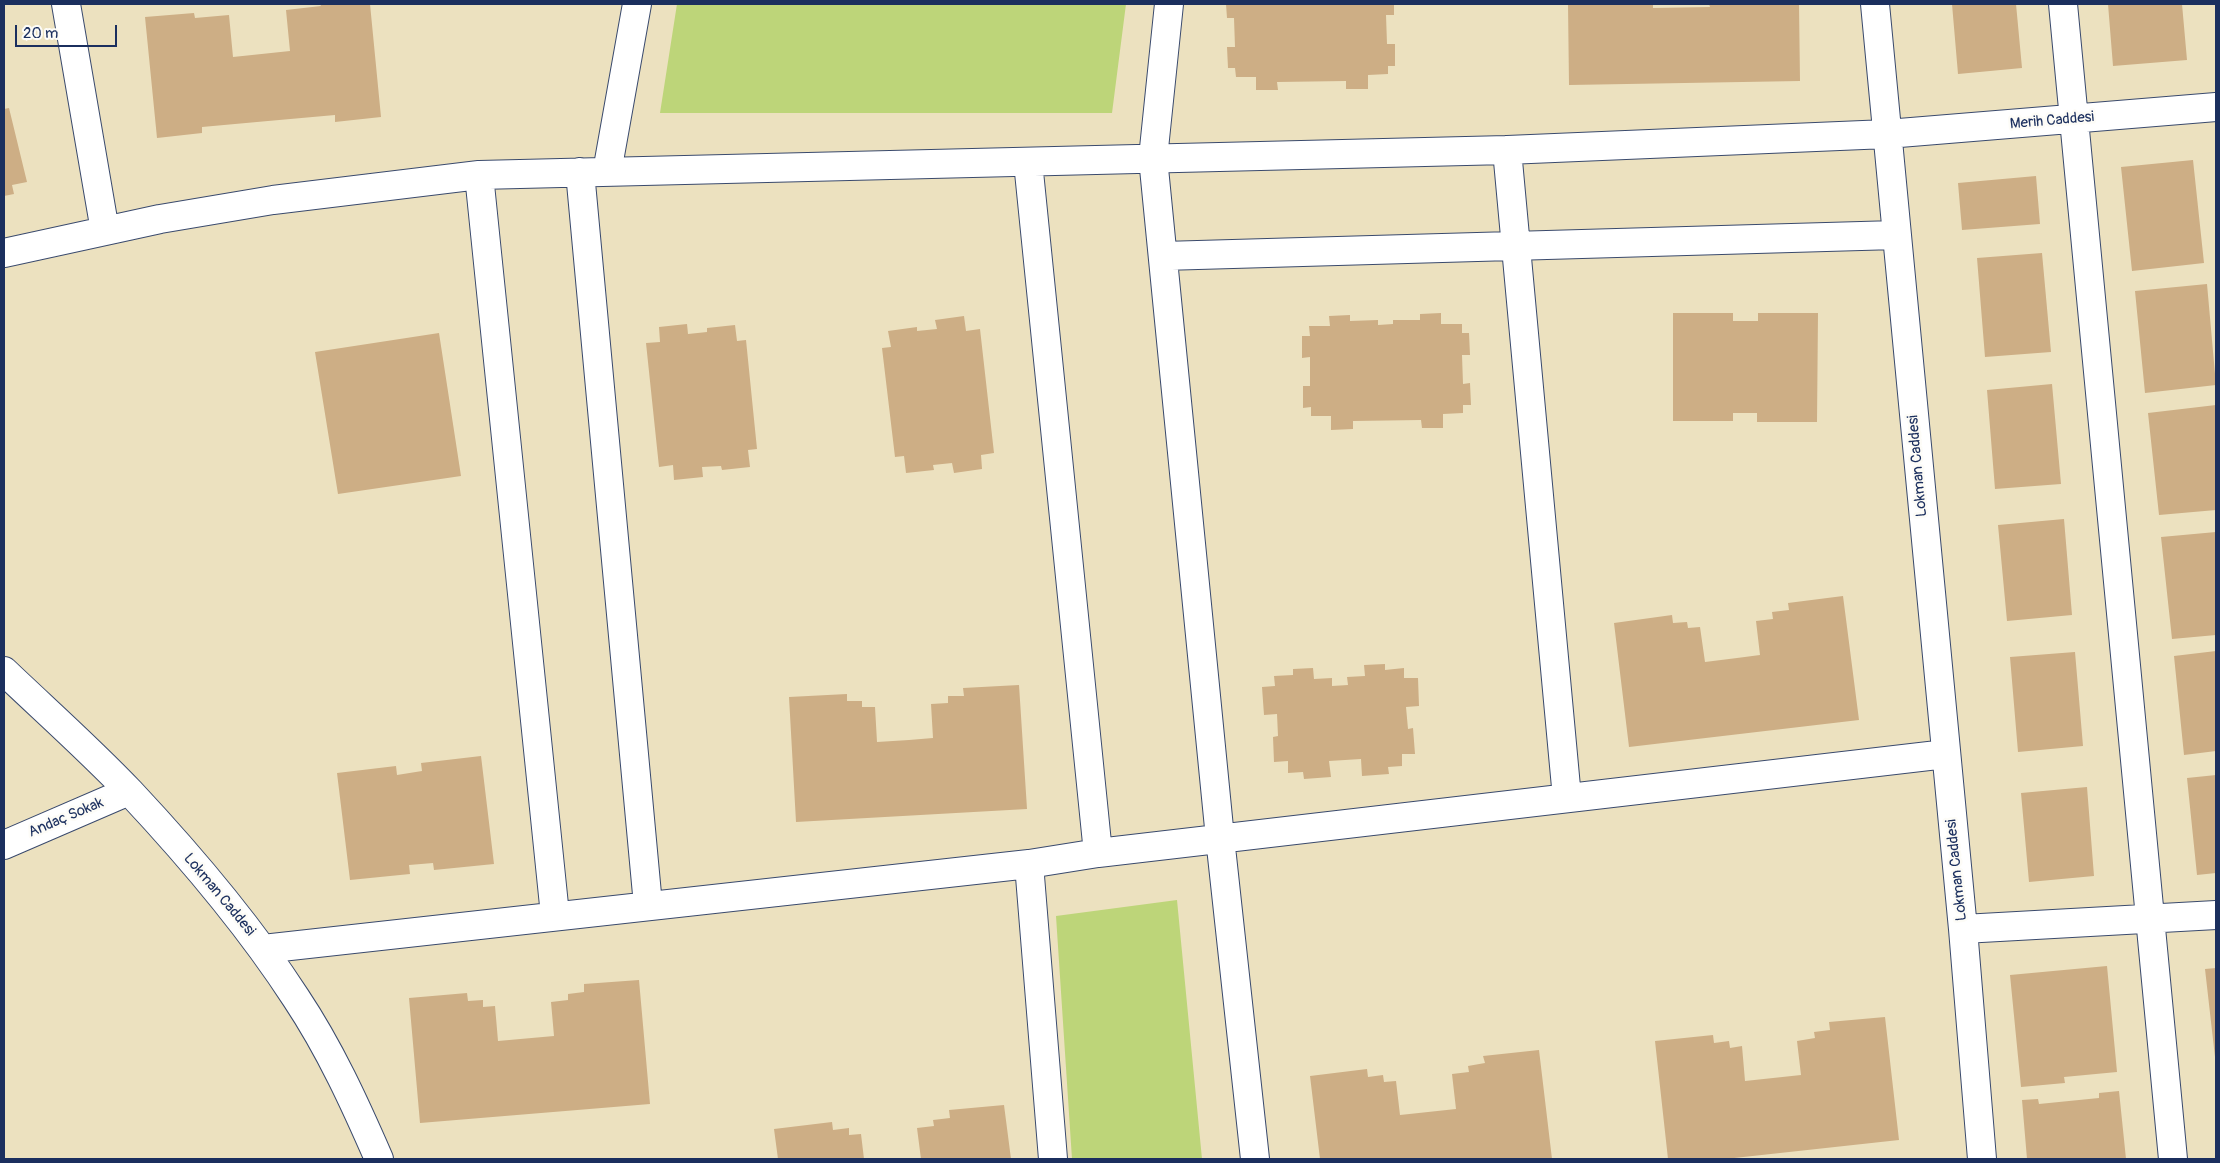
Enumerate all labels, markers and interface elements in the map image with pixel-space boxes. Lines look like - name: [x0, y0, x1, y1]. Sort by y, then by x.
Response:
- scale bar: [18, 15, 120, 47]
- text: 20 m: [23, 24, 58, 43]
- street label: Merih Caddesi: [2009, 108, 2095, 134]
- street label: Lokman Caddesi: [1905, 414, 1931, 518]
- street label: Andaç Sokak: [26, 794, 106, 842]
- street label: Lokman Caddesi: [1943, 818, 1971, 922]
- street label: Lokman Caddesi: [179, 850, 259, 940]

